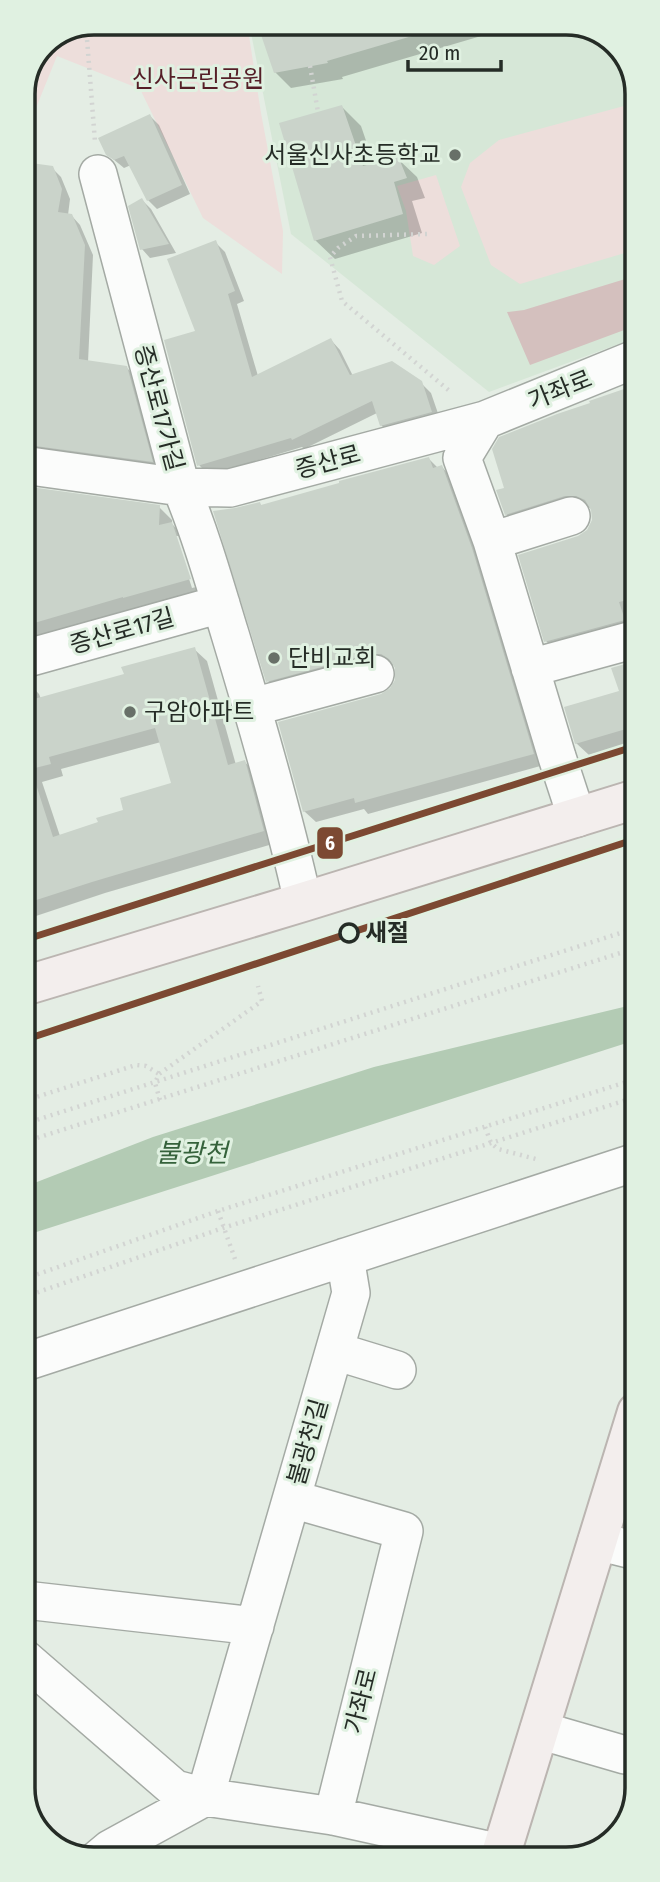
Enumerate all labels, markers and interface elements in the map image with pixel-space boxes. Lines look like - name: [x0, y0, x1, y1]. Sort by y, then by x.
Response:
- scale bar: [408, 28, 501, 72]
- text: 20 m: [419, 40, 460, 66]
- park label: 신사근린공원: [132, 65, 264, 93]
- place label: 서울신사초등학교: [264, 141, 441, 169]
- marker: 서울신사초등학교: [447, 147, 463, 163]
- street label: 증산로17가길: [129, 342, 189, 474]
- street label: 가좌로: [524, 365, 596, 415]
- street label: 증산로: [292, 440, 364, 484]
- street label: 증산로17길: [67, 603, 177, 659]
- place label: 단비교회: [288, 644, 376, 672]
- marker: 단비교회: [266, 650, 282, 666]
- place label: 구암아파트: [144, 698, 254, 726]
- marker: 구암아파트: [122, 704, 138, 720]
- line badge: 6: [316, 826, 344, 860]
- text: 6: [325, 832, 335, 855]
- place label: 새절: [365, 919, 409, 947]
- marker: 새절: [339, 923, 359, 943]
- water label: 불광천: [156, 1138, 231, 1169]
- street label: 불광천길: [282, 1396, 334, 1488]
- street label: 가좌로: [339, 1665, 383, 1737]

